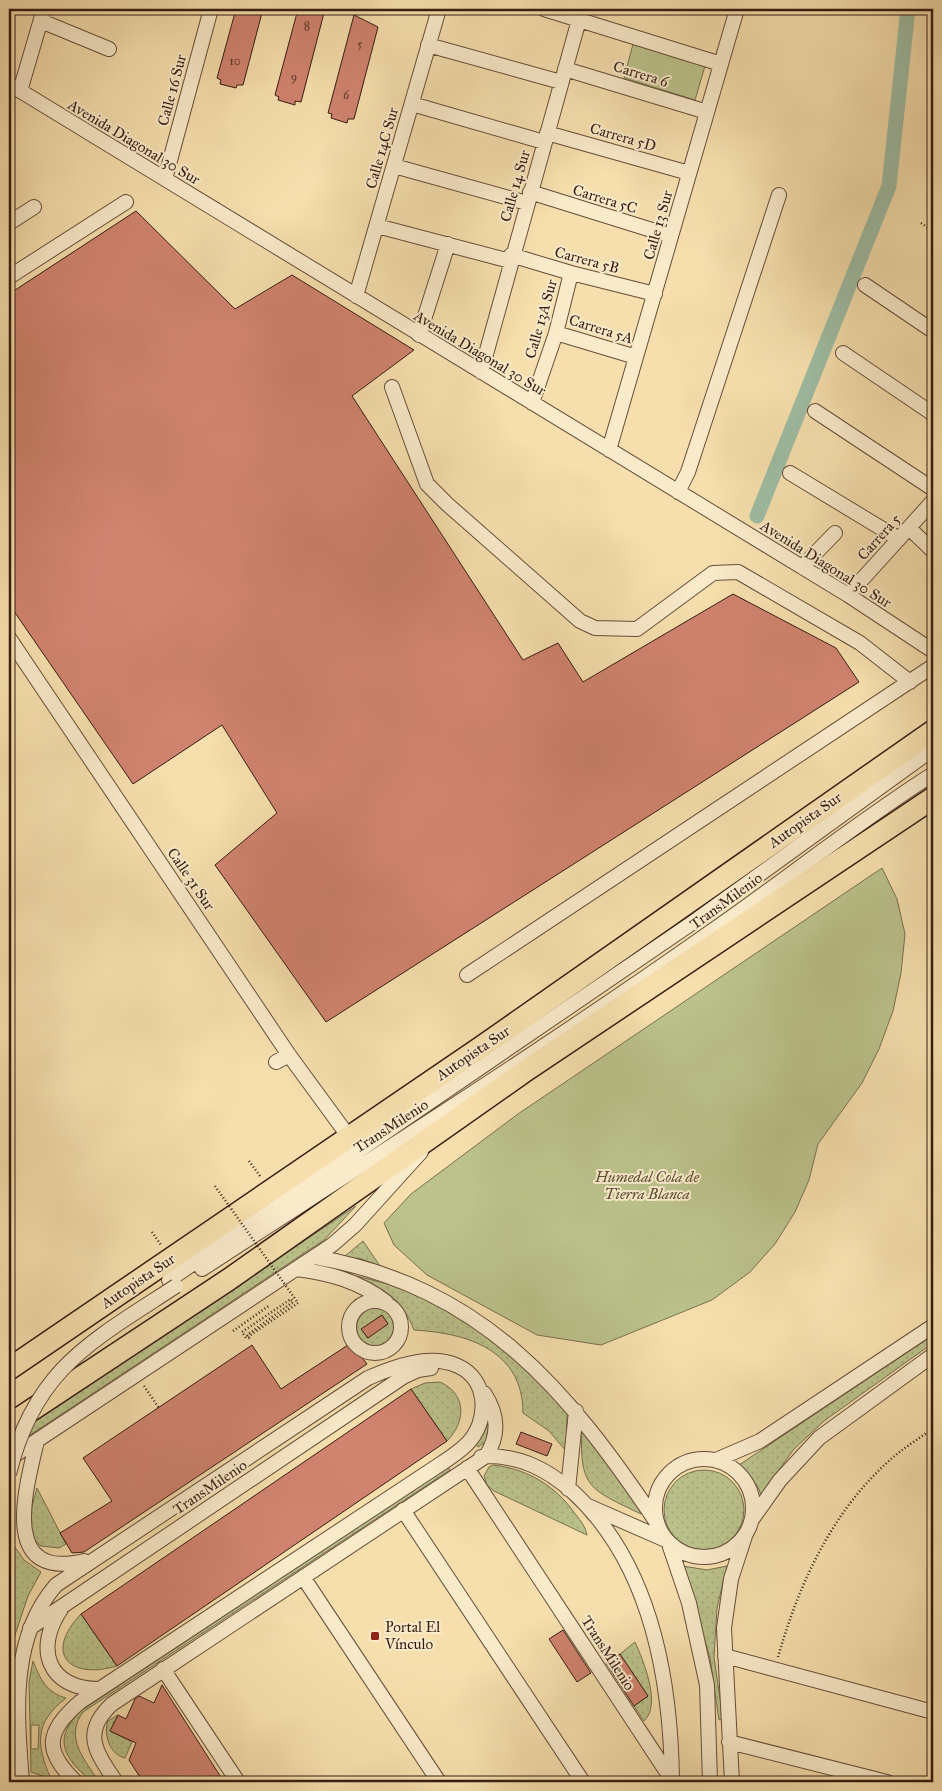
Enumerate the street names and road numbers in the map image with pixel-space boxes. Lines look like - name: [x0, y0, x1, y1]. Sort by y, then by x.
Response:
- street label: Calle 16 Sur: [154, 52, 190, 128]
- street label: Carrera 6: [611, 57, 672, 91]
- street label: Avenida Diagonal 30 Sur: [64, 95, 204, 189]
- street label: Calle 14C Sur: [362, 105, 402, 191]
- street label: Carrera 5D: [588, 119, 658, 155]
- street label: Calle 14 Sur: [496, 148, 534, 224]
- street label: Carrera 5C: [571, 181, 639, 217]
- street label: Calle 13 Sur: [639, 188, 677, 262]
- street label: Carrera 5B: [553, 243, 621, 277]
- street label: Calle 13A Sur: [521, 277, 561, 361]
- street label: Avenida Diagonal 30 Sur: [410, 306, 550, 400]
- street label: Carrera 5A: [567, 311, 635, 347]
- street label: Carrera 5: [854, 510, 904, 564]
- street label: Avenida Diagonal 30 Sur: [756, 516, 895, 612]
- street label: Autopista Sur: [764, 788, 845, 852]
- street label: Calle 31 Sur: [164, 844, 219, 914]
- street label: TransMilenio: [686, 869, 766, 933]
- street label: Autopista Sur: [432, 1022, 514, 1085]
- street label: TransMilenio: [350, 1095, 432, 1157]
- street label: Autopista Sur: [97, 1250, 179, 1313]
- street label: TransMilenio: [170, 1456, 251, 1518]
- street label: TransMilenio: [577, 1612, 639, 1694]

